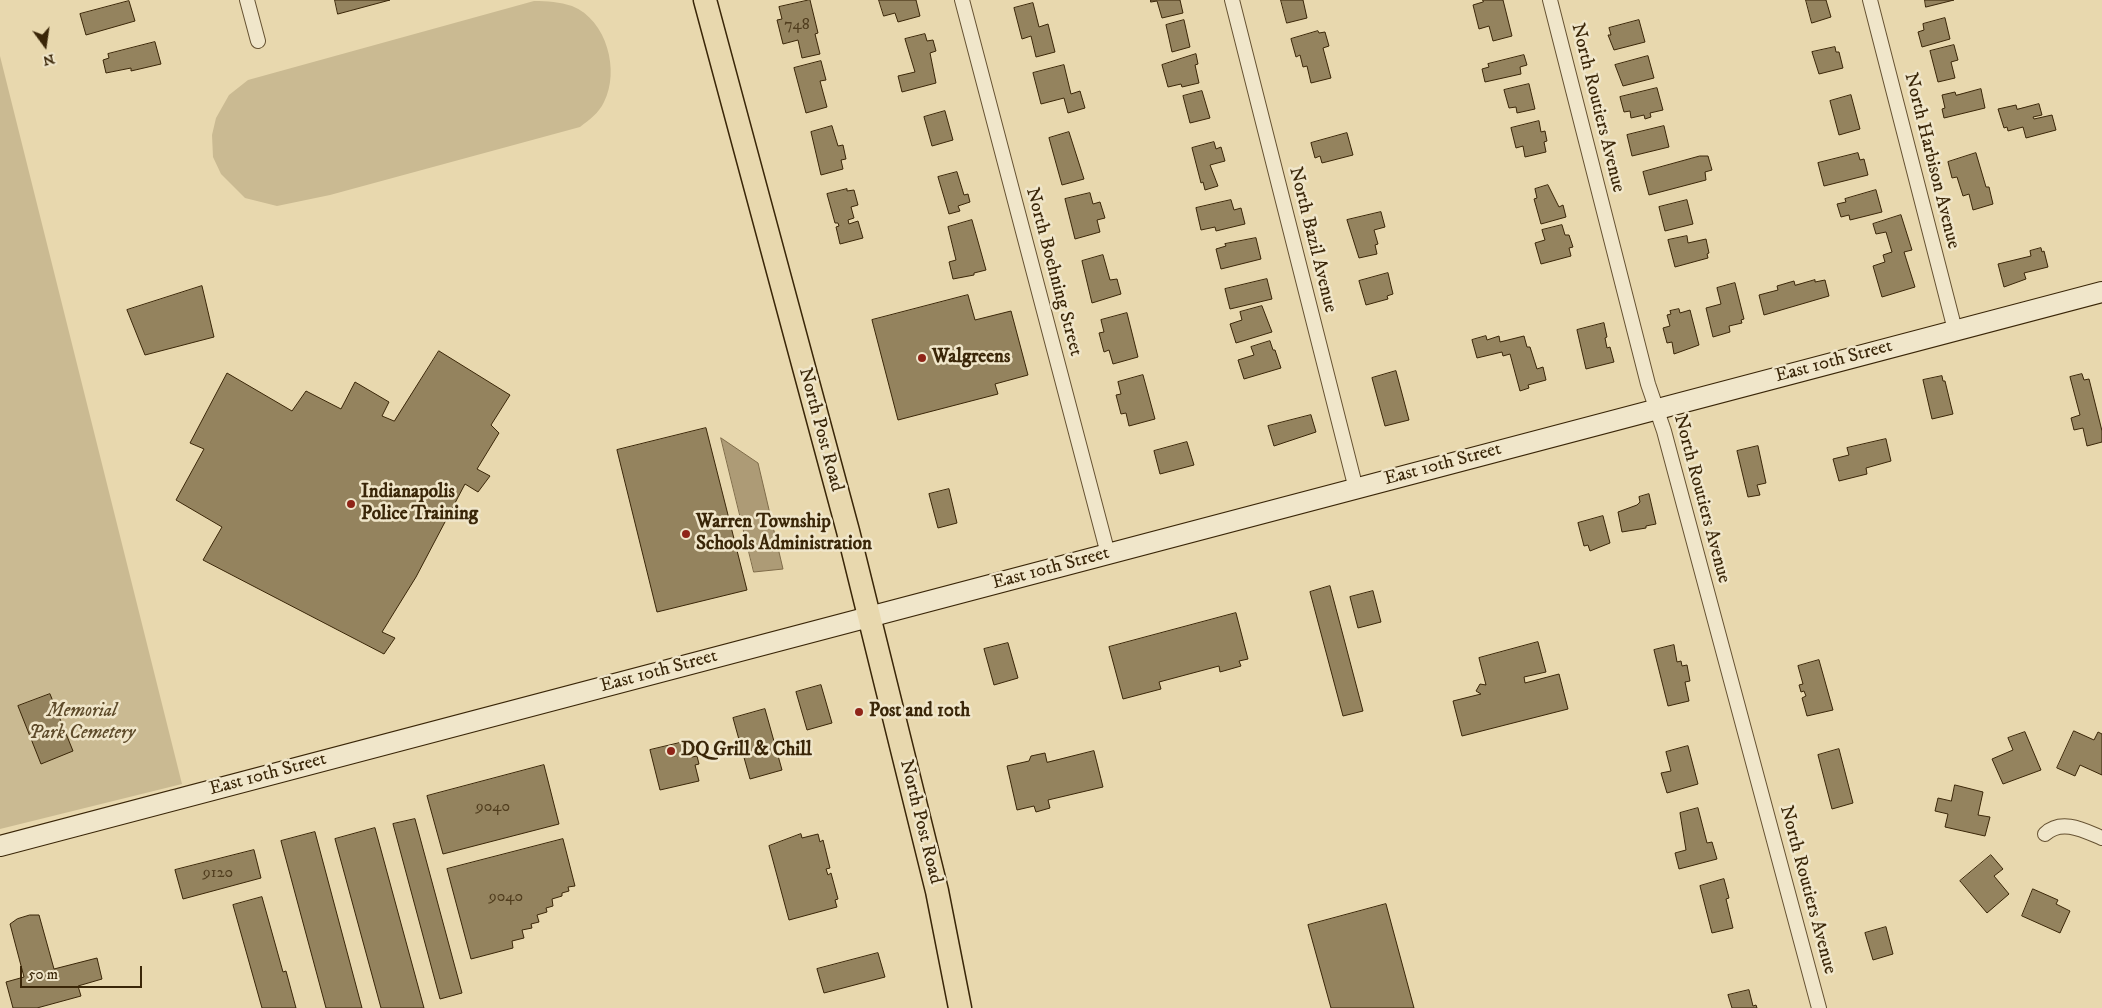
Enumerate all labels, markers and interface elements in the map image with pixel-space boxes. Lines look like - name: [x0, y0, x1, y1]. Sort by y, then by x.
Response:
- house number: 748: [784, 16, 810, 36]
- north arrow: [20, 20, 70, 70]
- street label: North Routiers Avenue: [1565, 21, 1629, 195]
- text: N: [41, 49, 56, 70]
- street label: North Harbison Avenue: [1898, 71, 1964, 251]
- street label: North Bazil Avenue: [1283, 165, 1341, 315]
- street label: North Boehning Street: [1020, 185, 1086, 359]
- street label: East 10th Street: [1773, 335, 1895, 389]
- place label: Walgreens: [932, 347, 1010, 369]
- marker: Walgreens: [916, 352, 928, 364]
- street label: North Post Road: [793, 366, 847, 494]
- street label: North Routiers Avenue: [1668, 412, 1734, 586]
- street label: East 10th Street: [1382, 438, 1504, 492]
- place label: Indianapolis Police Training: [361, 482, 478, 526]
- marker: Indianapolis Police Training: [345, 498, 357, 510]
- place label: Warren Township Schools Administration: [696, 512, 872, 556]
- marker: Warren Township Schools Administration: [680, 528, 692, 540]
- street label: East 10th Street: [990, 542, 1112, 596]
- street label: East 10th Street: [598, 645, 720, 699]
- park label: Memorial Park Cemetery: [29, 701, 135, 745]
- place label: Post and 10th: [869, 701, 970, 723]
- marker: Post and 10th: [853, 706, 865, 718]
- place label: DQ Grill & Chill: [681, 740, 812, 762]
- marker: DQ Grill & Chill: [665, 745, 677, 757]
- street label: East 10th Street: [207, 748, 329, 802]
- street label: North Post Road: [894, 757, 946, 887]
- house number: 9040: [476, 798, 510, 818]
- street label: North Routiers Avenue: [1774, 803, 1840, 977]
- house number: 9120: [203, 864, 233, 884]
- house number: 9040: [489, 888, 523, 908]
- scale bar: [22, 956, 145, 988]
- text: 50 m: [28, 965, 58, 984]

